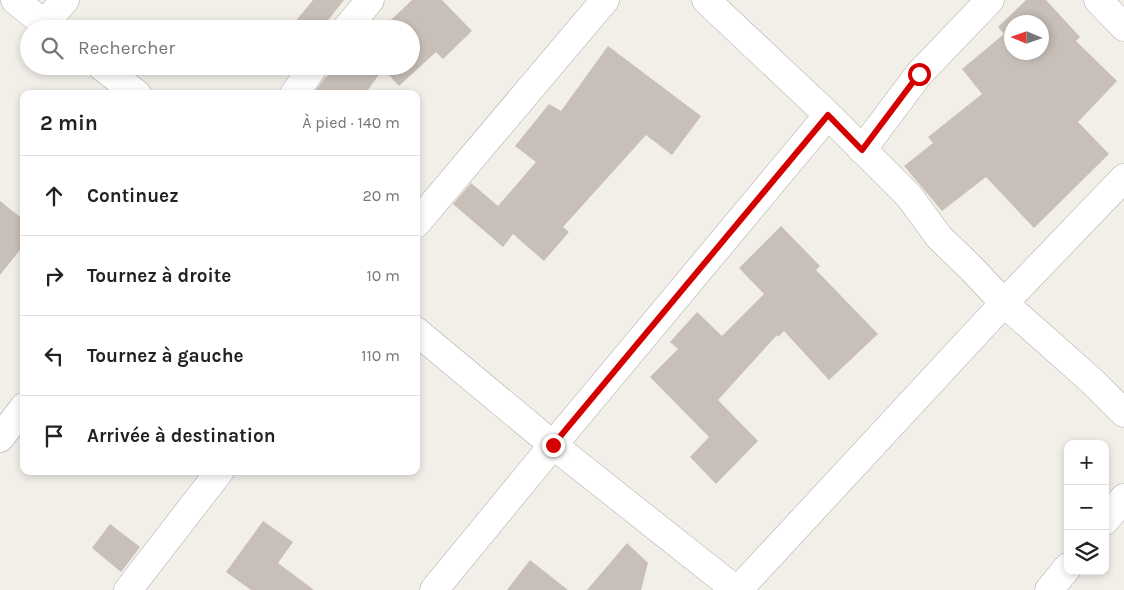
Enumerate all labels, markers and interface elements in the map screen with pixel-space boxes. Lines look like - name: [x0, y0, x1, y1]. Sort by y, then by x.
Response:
- north arrow: [1004, 15, 1049, 60]
- search box: [20, 20, 420, 75]
- icon: search: [38, 34, 66, 62]
- text: Rechercher: [78, 37, 175, 59]
- route start: [908, 63, 931, 86]
- text: 2 min: [40, 111, 98, 135]
- text: À pied · 140 m: [302, 113, 400, 132]
- icon: ahead: [40, 182, 68, 210]
- text: Continuez: [87, 185, 179, 207]
- text: 20 m: [362, 186, 400, 205]
- icon: right: [40, 262, 68, 290]
- text: Tournez à droite: [87, 265, 231, 287]
- text: 10 m: [366, 266, 400, 285]
- icon: left: [40, 342, 68, 370]
- text: Tournez à gauche: [87, 345, 244, 367]
- text: 110 m: [361, 346, 400, 365]
- icon: arrive: [40, 422, 68, 450]
- text: Arrivée à destination: [87, 425, 276, 447]
- route end: [542, 434, 565, 457]
- map controls: [1064, 440, 1109, 575]
- button: +: [1064, 440, 1109, 485]
- button: −: [1064, 485, 1109, 530]
- button: layers: [1064, 530, 1109, 575]

